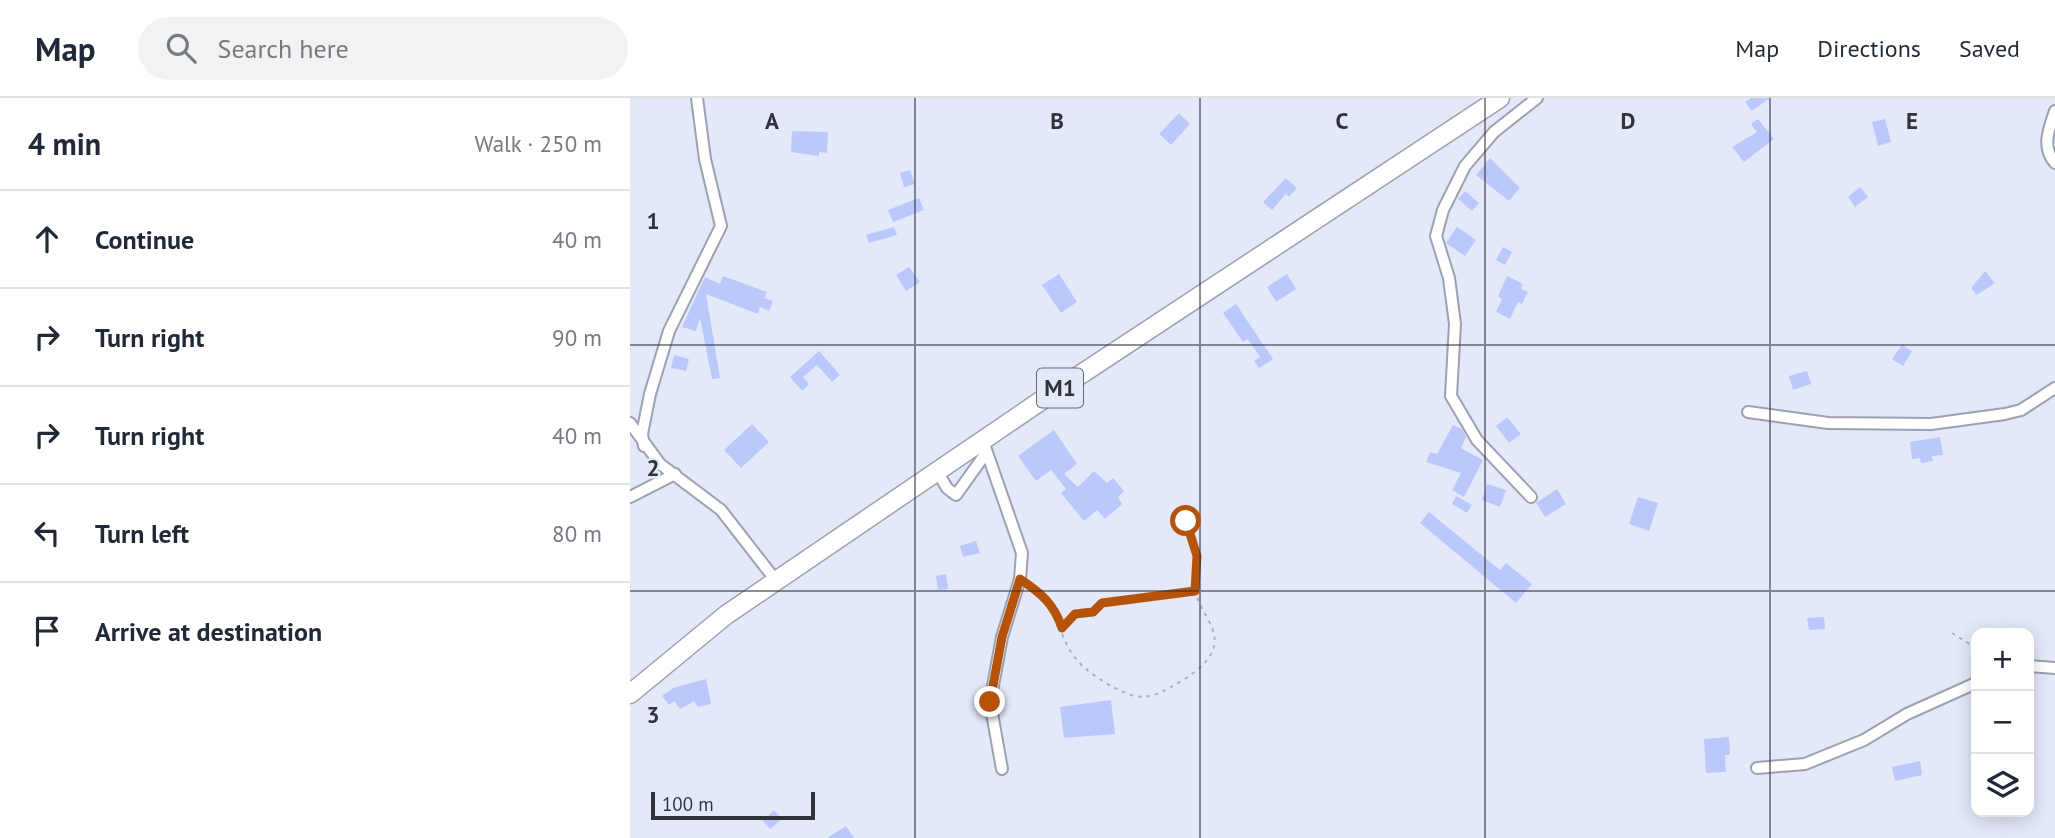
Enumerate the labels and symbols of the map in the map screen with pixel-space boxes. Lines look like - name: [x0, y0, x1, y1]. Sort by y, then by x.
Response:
- text: A: [765, 106, 779, 135]
- text: B: [1050, 106, 1064, 135]
- text: C: [1336, 106, 1349, 135]
- text: D: [1621, 106, 1635, 135]
- text: E: [1906, 106, 1918, 135]
- text: 1: [646, 206, 660, 235]
- road number: M1: [1037, 368, 1083, 408]
- text: 2: [646, 453, 660, 482]
- route start: [1170, 505, 1201, 536]
- route end: [974, 686, 1005, 717]
- text: 3: [646, 700, 660, 729]
- scale bar: [651, 789, 816, 821]

